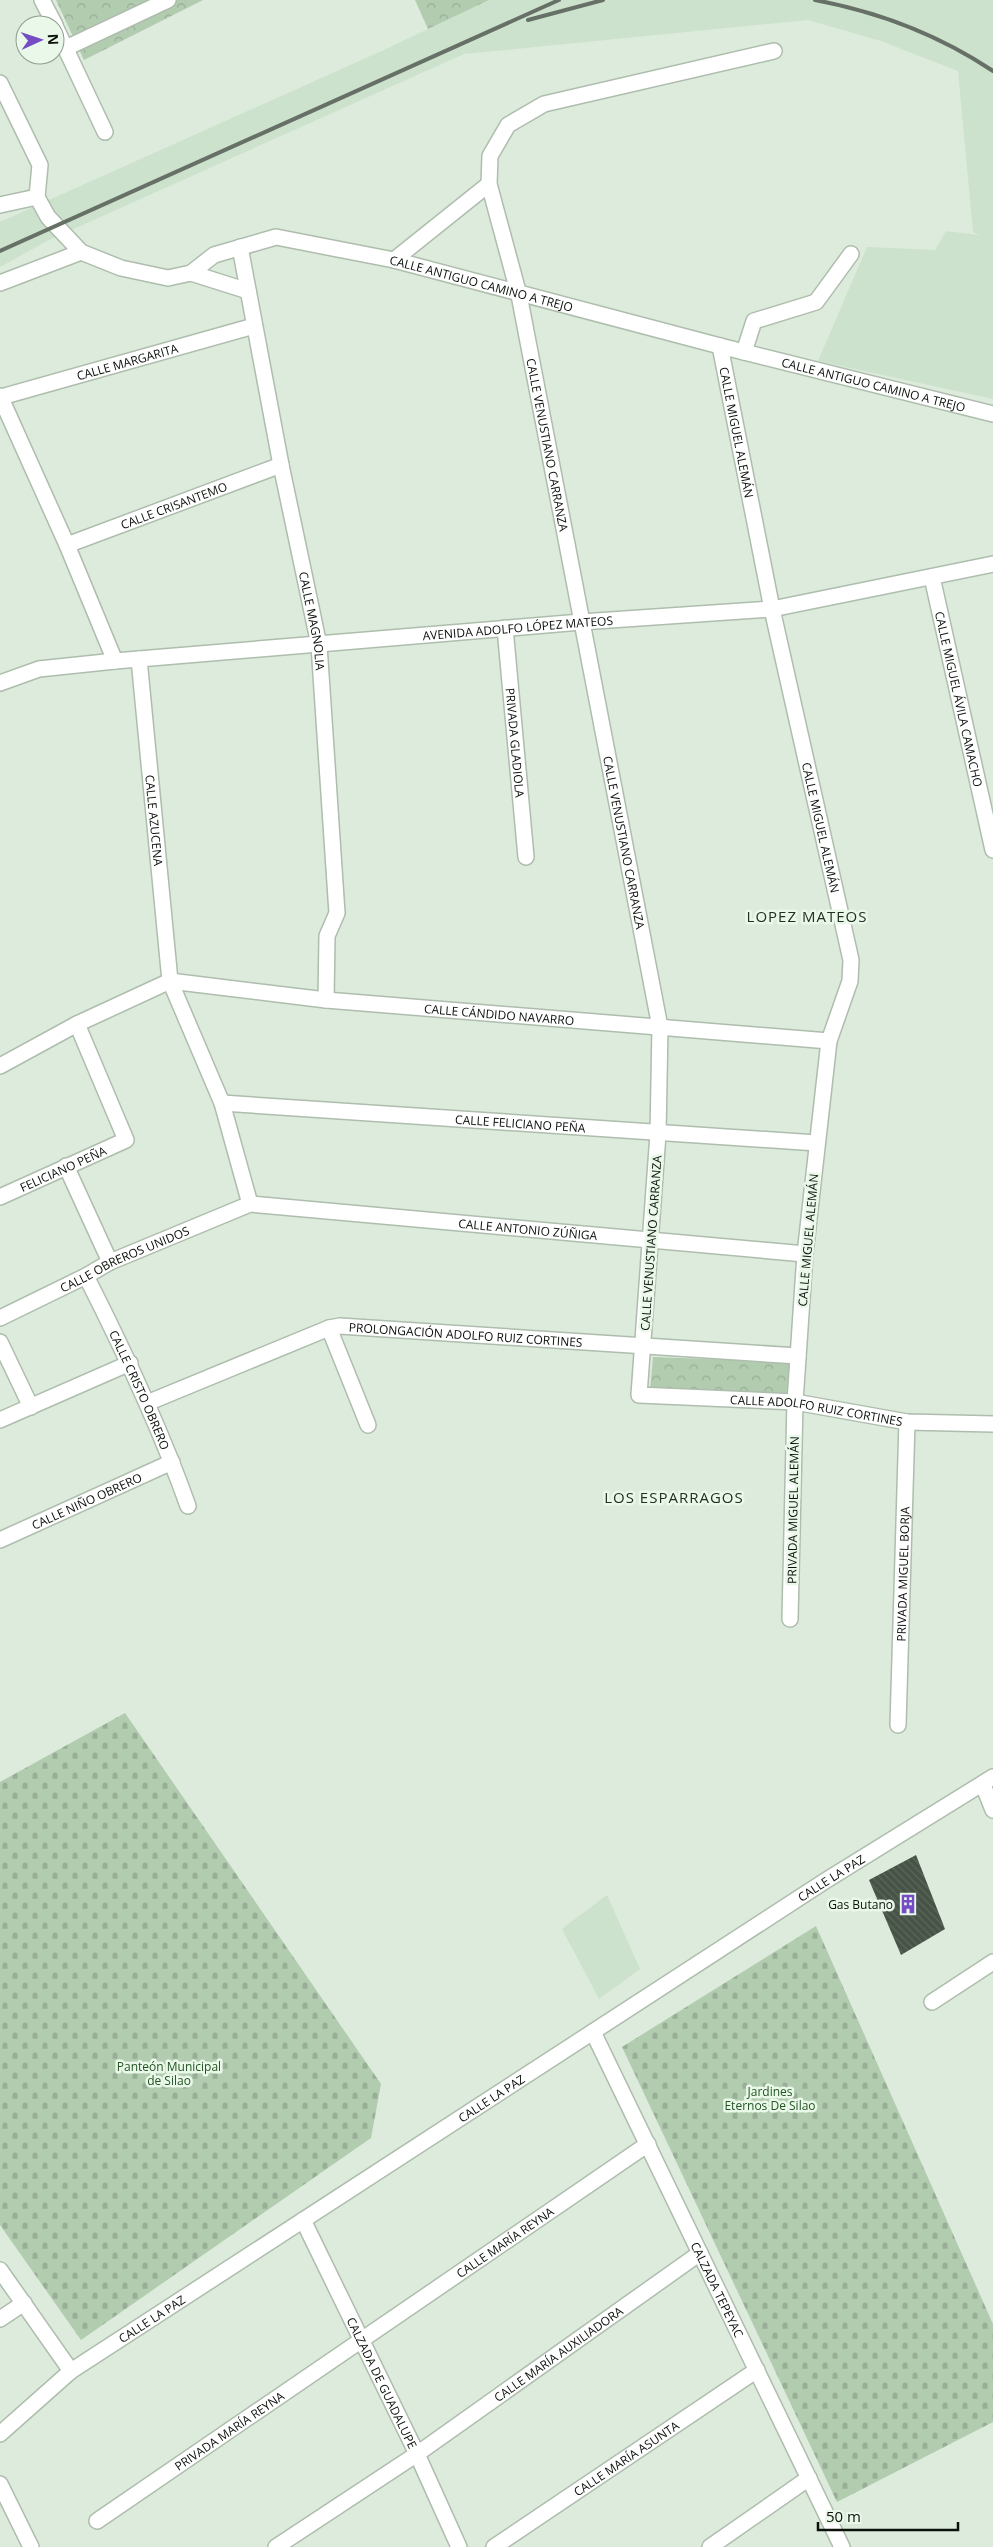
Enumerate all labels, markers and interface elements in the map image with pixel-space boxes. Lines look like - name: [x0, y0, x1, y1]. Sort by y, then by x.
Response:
- north arrow: [15, 15, 65, 65]
- text: N: [44, 33, 63, 45]
- street label: CALLE ANTIGUO CAMINO A TREJO: [388, 251, 575, 315]
- street label: CALLE MARGARITA: [74, 339, 180, 384]
- street label: CALLE ANTIGUO CAMINO A TREJO: [780, 353, 967, 415]
- street label: CALLE VENUSTIANO CARRANZA: [523, 357, 573, 533]
- street label: CALLE MIGUEL ALEMÁN: [716, 365, 758, 499]
- street label: CALLE CRISANTEMO: [118, 477, 229, 533]
- street label: CALLE MAGNOLIA: [295, 570, 329, 671]
- street label: CALLE MIGUEL ÁVILA CAMACHO: [931, 610, 987, 788]
- street label: AVENIDA ADOLFO LÓPEZ MATEOS: [422, 611, 614, 644]
- street label: PRIVADA GLADIOLA: [502, 687, 529, 798]
- street label: CALLE VENUSTIANO CARRANZA: [599, 754, 649, 931]
- street label: CALLE MIGUEL ALEMÁN: [798, 761, 844, 894]
- street label: CALLE AZUCENA: [142, 774, 167, 867]
- district label: LOPEZ MATEOS: [747, 906, 867, 926]
- street label: CALLE CÁNDIDO NAVARRO: [423, 1000, 575, 1029]
- street label: CALLE FELICIANO PEÑA: [455, 1110, 586, 1136]
- street label: FELICIANO PEÑA: [17, 1141, 109, 1195]
- street label: CALLE VENUSTIANO CARRANZA: [636, 1154, 666, 1331]
- street label: CALLE MIGUEL ALEMÁN: [794, 1173, 822, 1307]
- street label: CALLE ANTONIO ZÚÑIGA: [458, 1214, 598, 1244]
- street label: CALLE OBREROS UNIDOS: [57, 1222, 192, 1296]
- street label: PROLONGACIÓN ADOLFO RUIZ CORTINES: [348, 1318, 583, 1350]
- street label: CALLE CRISTO OBRERO: [106, 1327, 174, 1452]
- street label: CALLE ADOLFO RUIZ CORTINES: [730, 1391, 904, 1430]
- street label: PRIVADA MIGUEL ALEMÁN: [783, 1436, 803, 1584]
- street label: CALLE NIÑO OBRERO: [29, 1468, 144, 1533]
- district label: LOS ESPARRAGOS: [604, 1487, 744, 1507]
- street label: PRIVADA MIGUEL BORJA: [892, 1506, 913, 1642]
- street label: CALLE LA PAZ: [794, 1850, 868, 1905]
- building icon: Gas Butano: [897, 1893, 919, 1915]
- place label: Gas Butano: [828, 1896, 893, 1913]
- park label: Panteón Municipal de Silao: [117, 2058, 221, 2089]
- street label: CALLE LA PAZ: [455, 2070, 528, 2126]
- park label: Jardines Eternos De Silao: [724, 2083, 816, 2114]
- street label: CALLE MARÍA REYNA: [453, 2202, 557, 2281]
- street label: CALZADA TEPEYAC: [687, 2239, 748, 2341]
- street label: CALLE LA PAZ: [115, 2291, 188, 2347]
- street label: CALLE MARÍA AUXILIADORA: [490, 2302, 626, 2405]
- street label: CALZADA DE GUADALUPE: [343, 2314, 421, 2451]
- street label: PRIVADA MARÍA REYNA: [171, 2387, 288, 2474]
- street label: CALLE MARÍA ASUNTA: [570, 2416, 682, 2500]
- scale bar: [818, 2500, 958, 2532]
- text: 50 m: [826, 2506, 861, 2526]

